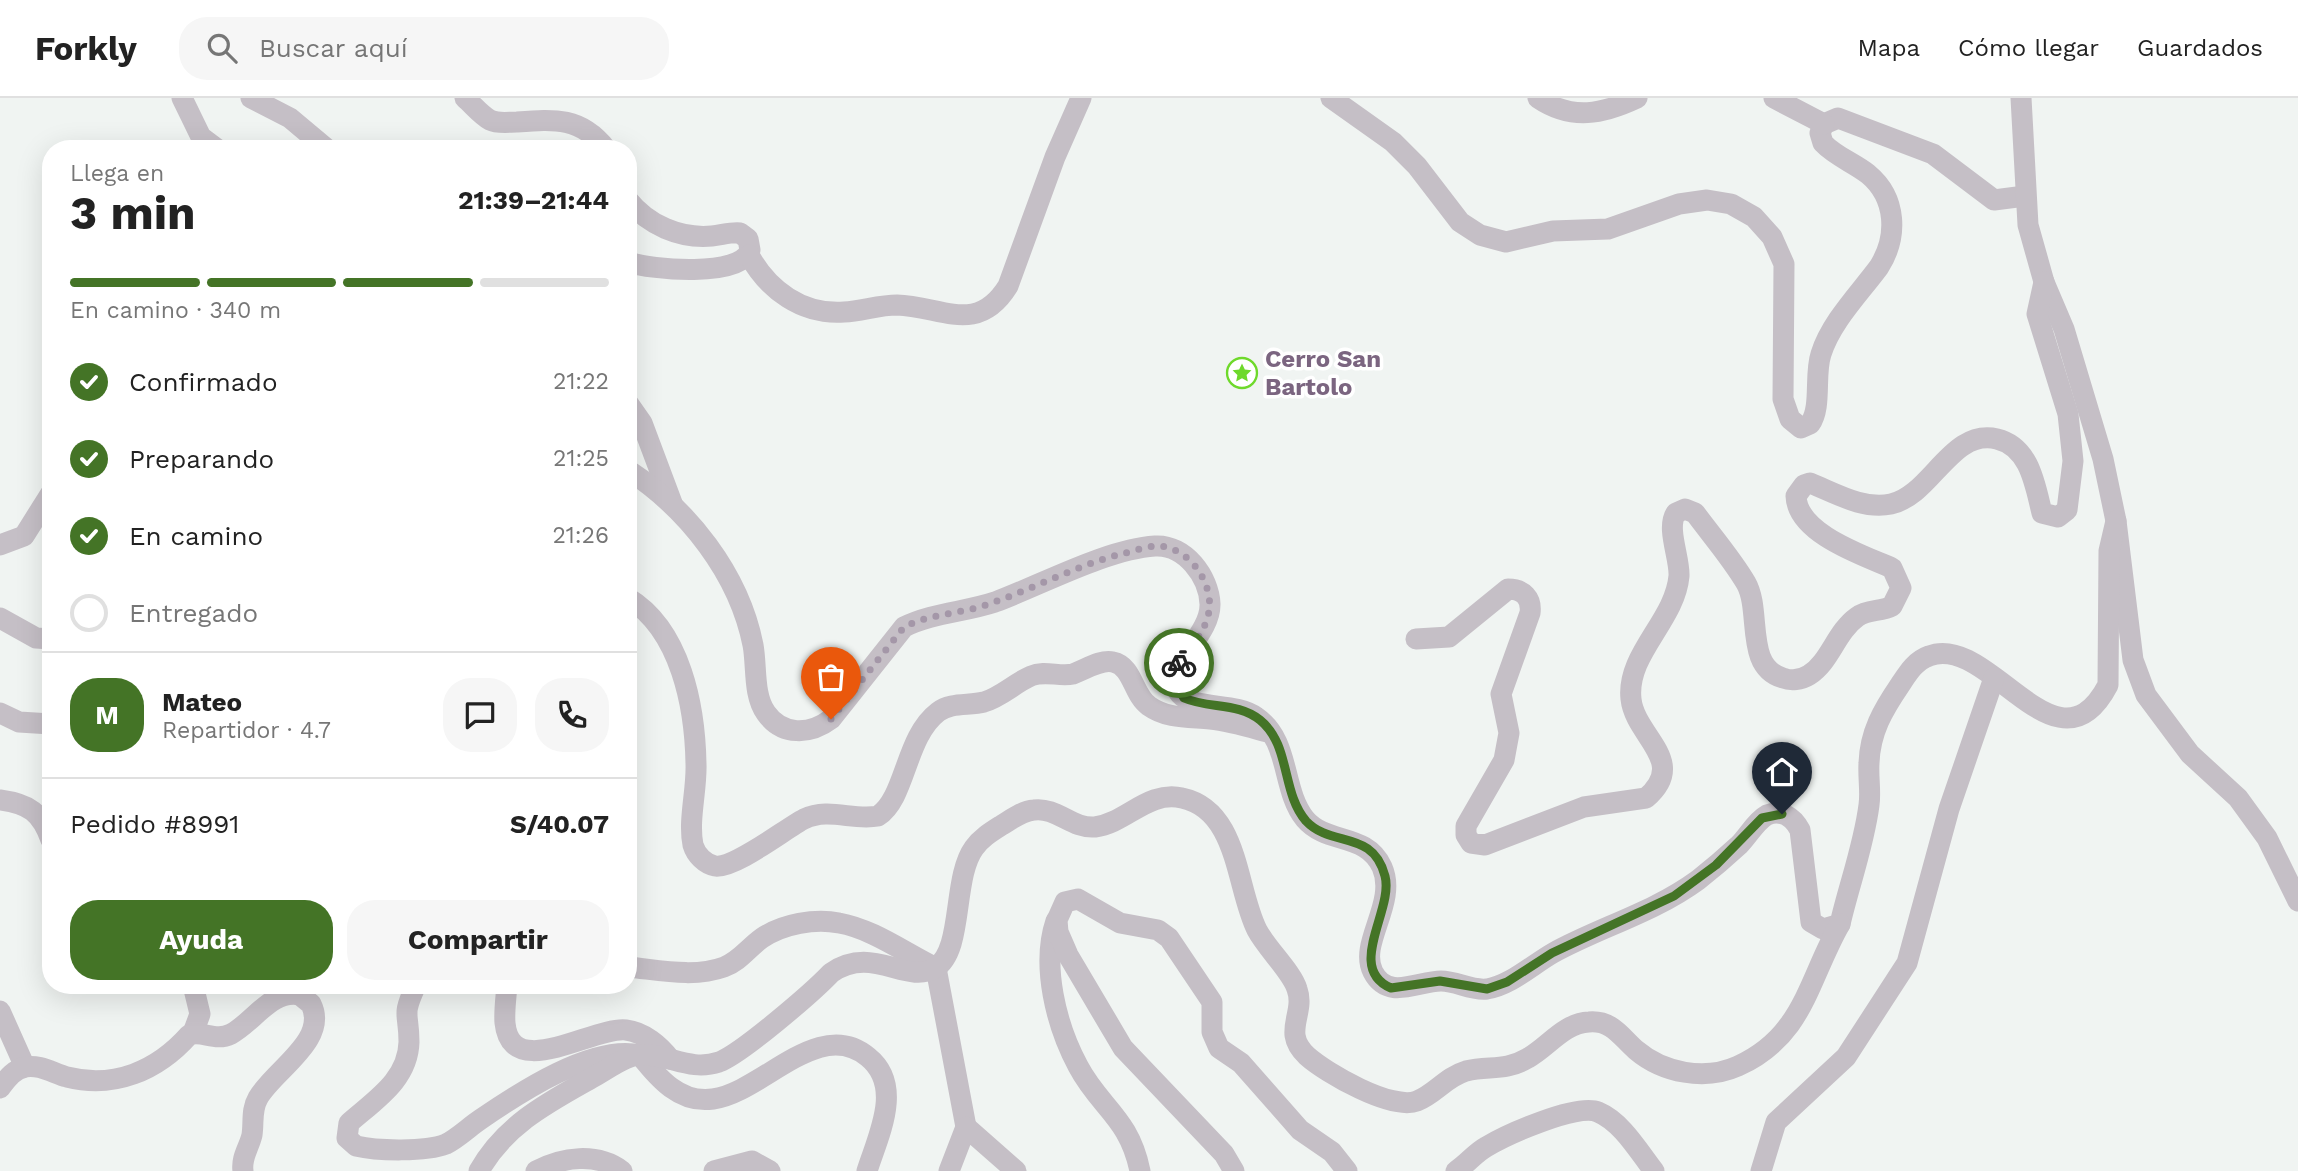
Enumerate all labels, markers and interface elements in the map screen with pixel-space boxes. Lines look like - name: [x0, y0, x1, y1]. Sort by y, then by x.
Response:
- search box: [179, 17, 669, 80]
- text: Forkly: [35, 29, 137, 68]
- icon: search: [203, 29, 241, 67]
- text: Buscar aquí: [259, 33, 408, 63]
- text: Mapa: [1858, 34, 1920, 62]
- text: Cómo llegar: [1958, 34, 2099, 62]
- text: Guardados: [2137, 34, 2263, 62]
- text: Llega en: [70, 160, 164, 187]
- text: 21:39–21:44: [458, 185, 609, 215]
- text: 3 min: [70, 186, 196, 240]
- text: En camino · 340 m: [70, 297, 281, 324]
- place label: Cerro San Bartolo: [1265, 345, 1381, 401]
- place icon: Cerro San Bartolo: [1225, 356, 1259, 390]
- icon: check: [70, 363, 108, 401]
- text: Confirmado: [129, 367, 278, 397]
- text: 21:22: [553, 368, 609, 395]
- icon: check: [70, 440, 108, 478]
- text: Preparando: [129, 444, 274, 474]
- text: 21:25: [553, 445, 609, 472]
- icon: check: [70, 517, 108, 555]
- text: En camino: [129, 521, 263, 551]
- text: 21:26: [552, 522, 609, 549]
- text: Entregado: [129, 598, 258, 628]
- courier: [1144, 628, 1214, 698]
- icon: bike: [1160, 644, 1198, 682]
- pin: [801, 647, 861, 719]
- icon: bag: [812, 658, 850, 696]
- button: chat: [443, 678, 517, 752]
- button: phone: [535, 678, 609, 752]
- text: Mateo: [162, 687, 242, 717]
- text: M: [95, 700, 119, 730]
- text: Repartidor · 4.7: [162, 717, 331, 744]
- pin: [1752, 742, 1812, 814]
- icon: home: [1763, 753, 1801, 791]
- text: Pedido #8991: [70, 809, 239, 839]
- text: S/40.07: [510, 809, 609, 839]
- button: Ayuda: [70, 900, 333, 980]
- button: Compartir: [347, 900, 609, 980]

